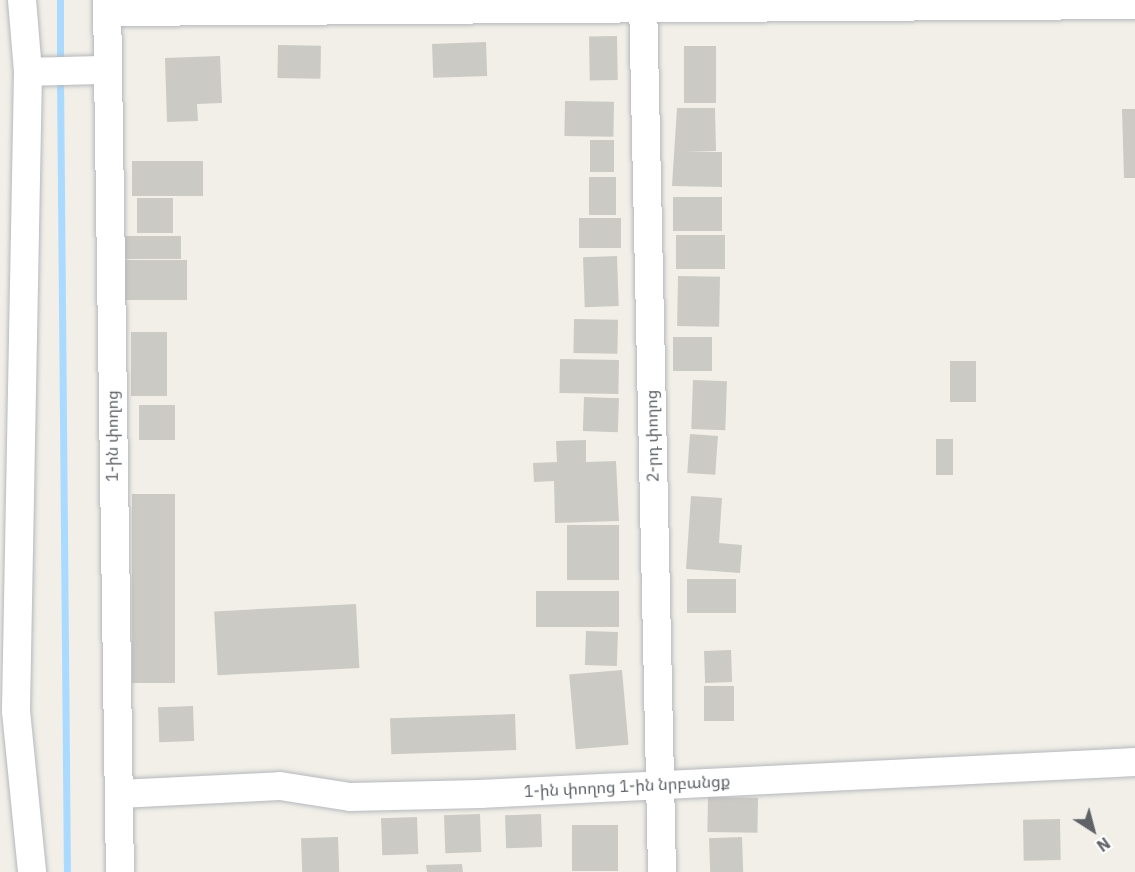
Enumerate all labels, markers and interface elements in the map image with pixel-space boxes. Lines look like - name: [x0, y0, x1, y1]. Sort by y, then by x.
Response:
- street label: 1-ին փողոց: [102, 390, 122, 482]
- street label: 2-րդ փողոց: [642, 390, 662, 482]
- street label: 1-ին փողոց 1-ին նրբանցք: [523, 771, 731, 801]
- north arrow: [1063, 800, 1123, 860]
- text: N: [1093, 833, 1114, 856]

